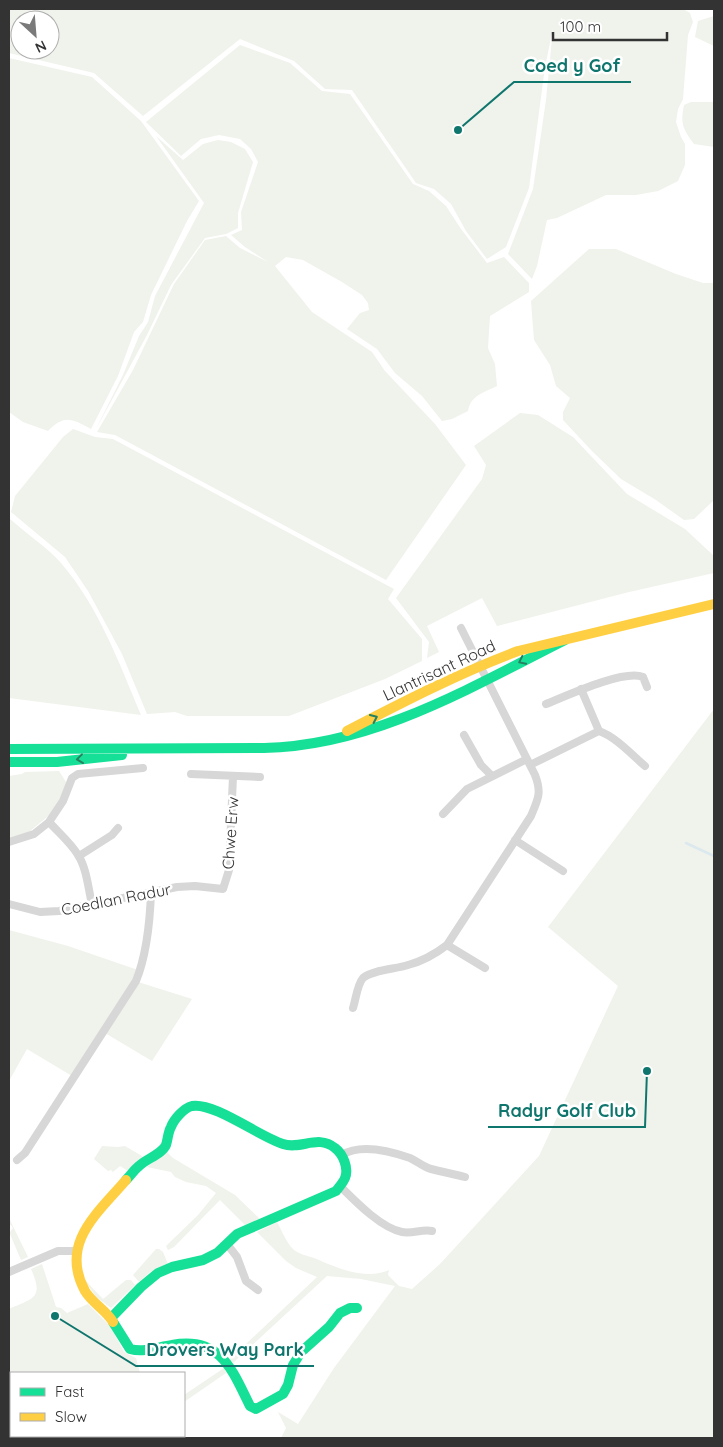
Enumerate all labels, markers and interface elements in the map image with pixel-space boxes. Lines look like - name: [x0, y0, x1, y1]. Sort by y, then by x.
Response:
- north arrow: [10, 10, 60, 60]
- scale bar: [553, 10, 667, 42]
- text: 100 m: [560, 17, 601, 36]
- text: N: [32, 36, 49, 57]
- callout: Coed y Gof: [514, 49, 631, 82]
- text: Coed y Gof: [524, 54, 620, 77]
- street label: Llantrisant Road: [379, 635, 499, 705]
- one-way arrow: [518, 655, 527, 665]
- one-way arrow: [369, 714, 378, 724]
- one-way arrow: [76, 753, 84, 764]
- street label: Chwe Erw: [217, 796, 243, 870]
- street label: Coedlan Radur: [59, 879, 173, 919]
- callout: Radyr Golf Club: [488, 1094, 645, 1127]
- text: Radyr Golf Club: [498, 1099, 636, 1122]
- callout: Drovers Way Park: [136, 1333, 314, 1366]
- text: Drovers Way Park: [146, 1338, 304, 1361]
- legend: [10, 1372, 185, 1437]
- text: Fast: [55, 1382, 84, 1401]
- text: Slow: [55, 1407, 87, 1426]

